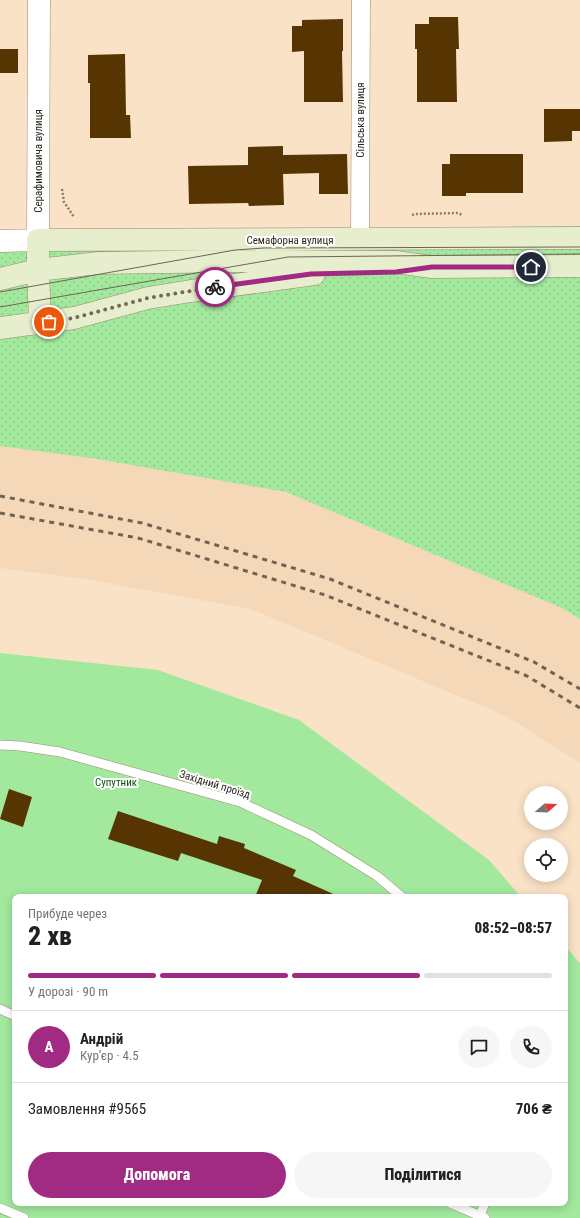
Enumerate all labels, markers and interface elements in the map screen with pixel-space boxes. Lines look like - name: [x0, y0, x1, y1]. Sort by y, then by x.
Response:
- street label: Сільська вулиця: [354, 82, 367, 158]
- street label: Серафимовича вулиця: [32, 109, 45, 213]
- street label: Семафорна вулиця: [246, 234, 334, 247]
- pin: [514, 250, 548, 284]
- icon: home: [520, 256, 542, 278]
- courier: [195, 267, 235, 307]
- icon: bike: [204, 276, 226, 298]
- pin: [32, 305, 66, 339]
- icon: bag: [38, 311, 60, 333]
- street label: Західний проїзд: [178, 768, 252, 801]
- park label: Супутник: [95, 776, 138, 789]
- north arrow: [524, 786, 568, 830]
- map controls: [524, 786, 568, 882]
- button: locate: [524, 838, 568, 882]
- text: Прибуде через: [28, 906, 107, 921]
- text: 08:52–08:57: [474, 919, 552, 937]
- text: 2 хв: [28, 921, 72, 951]
- text: У дорозі · 90 m: [28, 984, 108, 999]
- button: chat: [458, 1026, 500, 1068]
- button: phone: [510, 1026, 552, 1068]
- text: Андрій: [80, 1030, 123, 1048]
- text: А: [45, 1038, 53, 1056]
- text: Кур’єр · 4.5: [80, 1048, 139, 1063]
- text: Замовлення #9565: [28, 1100, 146, 1118]
- text: 706 ₴: [516, 1100, 552, 1118]
- button: Допомога: [28, 1152, 286, 1198]
- button: Поділитися: [294, 1152, 552, 1198]

